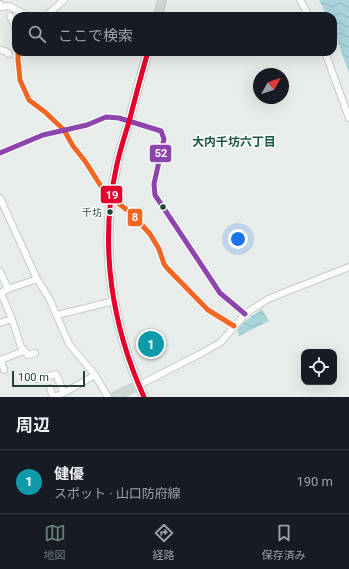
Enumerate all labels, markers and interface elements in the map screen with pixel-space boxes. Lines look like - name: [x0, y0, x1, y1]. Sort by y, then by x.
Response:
- search box: [12, 12, 337, 56]
- icon: search: [26, 23, 48, 45]
- text: ここで検索: [58, 27, 133, 45]
- north arrow: [253, 68, 289, 104]
- district label: 大内千坊六丁目: [192, 135, 276, 149]
- line badge: 52: [149, 144, 172, 163]
- text: 52: [155, 147, 167, 160]
- line badge: 19: [100, 185, 123, 204]
- text: 19: [106, 189, 118, 202]
- unlabelled marker: [158, 202, 168, 212]
- place label: 千坊: [82, 207, 102, 218]
- marker: 千坊: [105, 207, 115, 217]
- line badge: 8: [127, 208, 143, 227]
- text: 8: [132, 211, 138, 224]
- your location: [228, 229, 248, 249]
- pin: 1: [138, 329, 164, 359]
- map controls: [301, 349, 337, 385]
- button: locate: [301, 349, 337, 385]
- scale bar: [12, 369, 85, 388]
- text: 100 m: [18, 371, 49, 384]
- text: 周辺: [16, 415, 50, 435]
- text: 健優: [54, 465, 84, 483]
- text: 1: [25, 474, 33, 489]
- text: 190 m: [296, 474, 333, 489]
- text: スポット · 山口防府線: [54, 486, 181, 501]
- tab: 地図: [44, 522, 66, 562]
- tab: 経路: [153, 522, 175, 562]
- tab: 保存済み: [262, 522, 306, 562]

